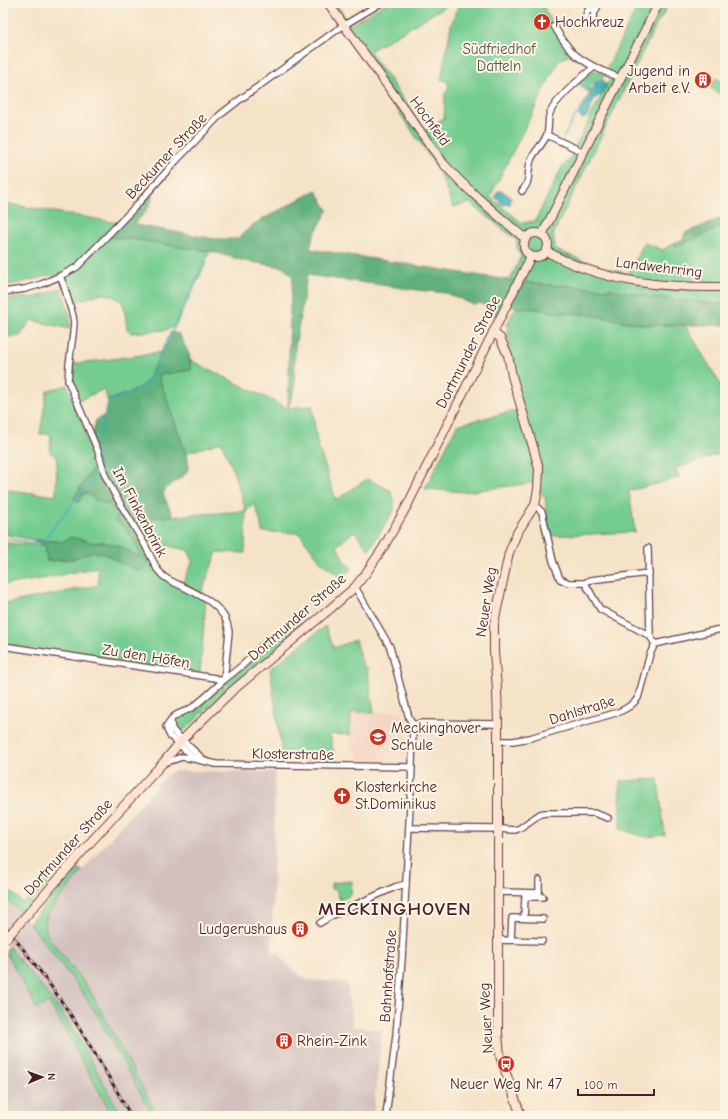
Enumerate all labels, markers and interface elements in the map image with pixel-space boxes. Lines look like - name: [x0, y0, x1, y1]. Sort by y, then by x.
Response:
- church icon: Hochkreuz: [532, 12, 552, 32]
- place label: Hochkreuz: [555, 13, 624, 31]
- park label: Südfriedhof Datteln: [462, 40, 536, 75]
- place label: Jugend in Arbeit e.V.: [627, 62, 690, 97]
- building icon: Jugend in Arbeit e.V.: [693, 70, 713, 90]
- street label: Hochfeld: [406, 93, 454, 149]
- street label: Beckumer Straße: [121, 109, 211, 203]
- street label: Landwehrring: [615, 253, 703, 281]
- street label: Dortmunder Straße: [432, 292, 504, 411]
- street label: Im Finkenbrink: [109, 464, 172, 561]
- street label: Neuer Weg: [472, 566, 500, 638]
- street label: Dortmunder Straße: [244, 569, 350, 664]
- street label: Zu den Höfen: [101, 640, 191, 672]
- street label: Dahlstraße: [547, 691, 618, 729]
- place label: Meckinghover Schule: [391, 719, 481, 754]
- school or university icon: Meckinghover Schule: [368, 727, 388, 747]
- street label: Klosterstraße: [252, 744, 335, 764]
- place label: Klosterkirche St.Dominikus: [355, 778, 438, 813]
- church icon: Klosterkirche St.Dominikus: [332, 786, 352, 806]
- street label: Dortmunder Straße: [20, 795, 116, 899]
- district label: MECKINGHOVEN: [318, 898, 472, 920]
- building icon: Ludgerushaus: [290, 919, 310, 939]
- place label: Ludgerushaus: [199, 920, 287, 938]
- street label: Bahnhofstraße: [376, 929, 400, 1023]
- street label: Neuer Weg: [475, 982, 497, 1054]
- building icon: Rhein-Zink: [274, 1031, 294, 1051]
- place label: Rhein-Zink: [297, 1032, 368, 1050]
- bus stop icon: Neuer Weg Nr. 47: [496, 1054, 516, 1074]
- north arrow: [22, 1057, 62, 1097]
- scale bar: [578, 1071, 654, 1097]
- text: N: [45, 1073, 58, 1080]
- place label: Neuer Weg Nr. 47: [450, 1075, 562, 1093]
- text: 100 m: [584, 1078, 617, 1092]

